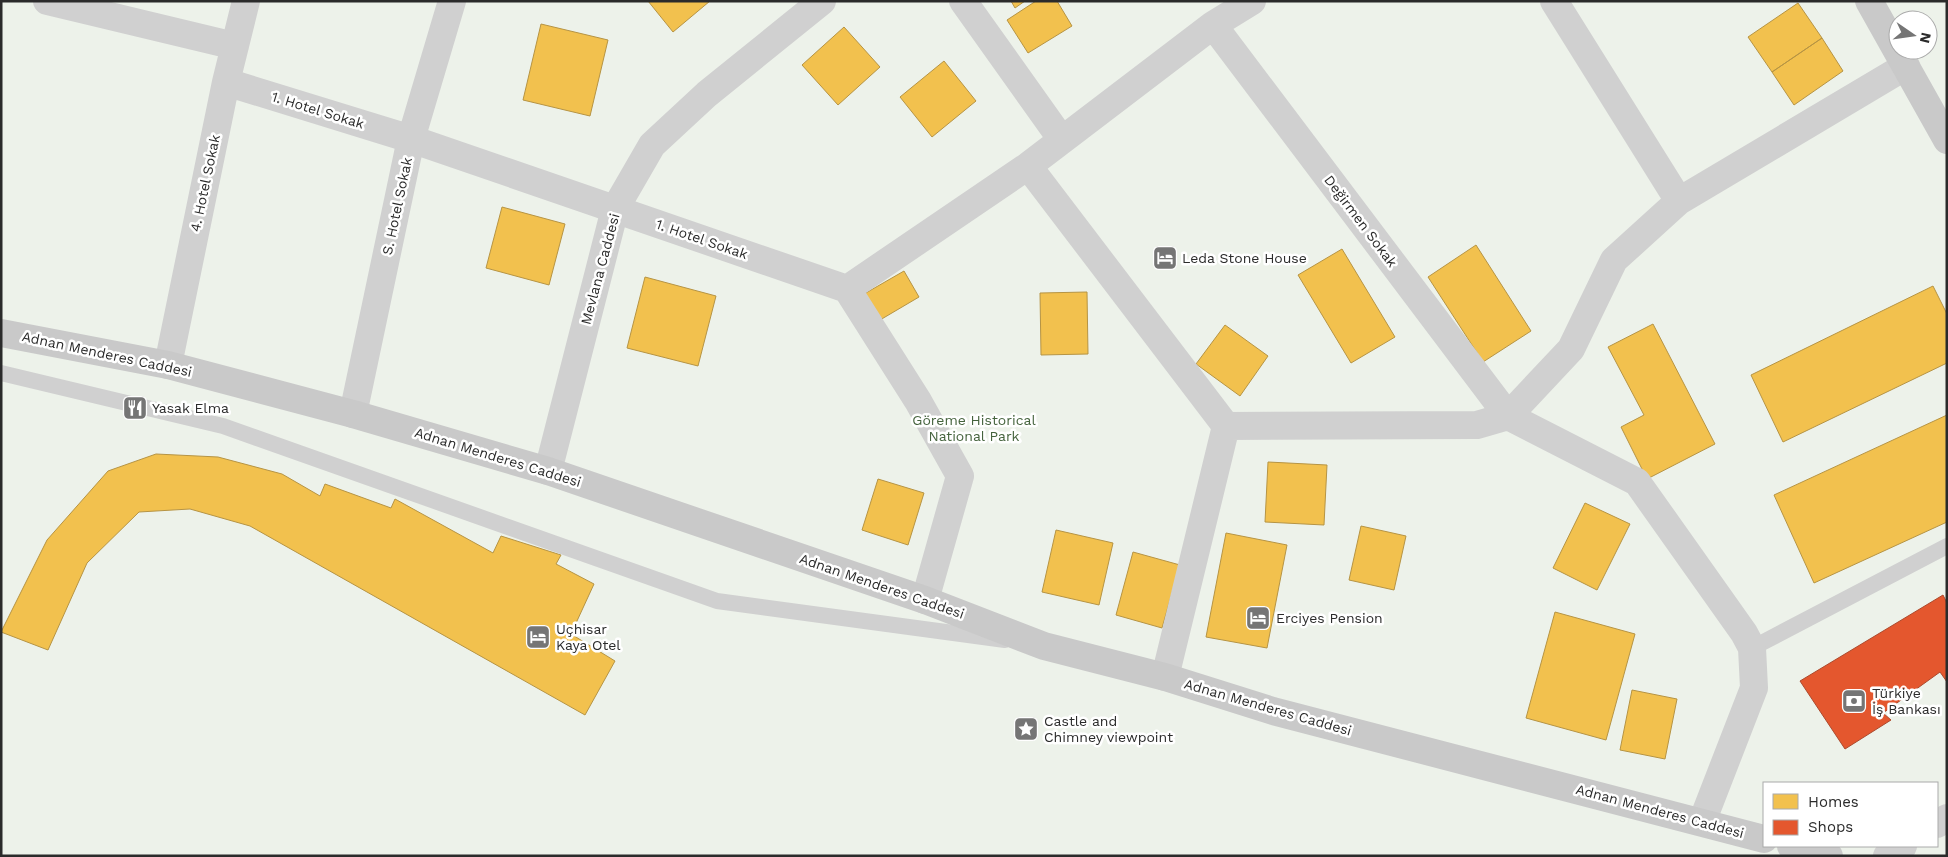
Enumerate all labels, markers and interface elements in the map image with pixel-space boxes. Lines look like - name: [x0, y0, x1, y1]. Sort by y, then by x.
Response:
- north arrow: [1888, 10, 1938, 60]
- text: N: [1917, 31, 1935, 45]
- street label: 1. Hotel Sokak: [270, 88, 366, 132]
- street label: 4. Hotel Sokak: [187, 133, 223, 233]
- street label: S. Hotel Sokak: [379, 156, 415, 256]
- street label: Değirmen Sokak: [1321, 172, 1401, 270]
- street label: Mevlana Caddesi: [577, 212, 623, 326]
- street label: 1. Hotel Sokak: [654, 216, 750, 262]
- hotel icon: Leda Stone House: [1152, 245, 1178, 271]
- place label: Leda Stone House: [1182, 250, 1307, 266]
- street label: Adnan Menderes Caddesi: [21, 328, 193, 380]
- restaurant icon: Yasak Elma: [122, 395, 148, 421]
- place label: Yasak Elma: [152, 400, 229, 416]
- park label: Göreme Historical National Park: [912, 412, 1036, 444]
- street label: Adnan Menderes Caddesi: [413, 424, 583, 490]
- street label: Adnan Menderes Caddesi: [797, 550, 967, 622]
- hotel icon: Erciyes Pension: [1245, 605, 1271, 631]
- place label: Erciyes Pension: [1276, 610, 1383, 626]
- place label: Uçhisar Kaya Otel: [556, 621, 621, 653]
- hotel icon: Uçhisar Kaya Otel: [525, 624, 551, 650]
- street label: Adnan Menderes Caddesi: [1182, 675, 1354, 739]
- place label: Türkiye İş Bankası: [1872, 685, 1941, 717]
- bank icon: Türkiye İş Bankası: [1841, 688, 1867, 714]
- place label: Castle and Chimney viewpoint: [1044, 713, 1173, 745]
- place icon: Castle and Chimney viewpoint: [1013, 716, 1039, 742]
- street label: Adnan Menderes Caddesi: [1574, 781, 1746, 841]
- legend: [1763, 782, 1938, 847]
- text: Homes: [1808, 793, 1859, 811]
- text: Shops: [1808, 818, 1853, 836]

